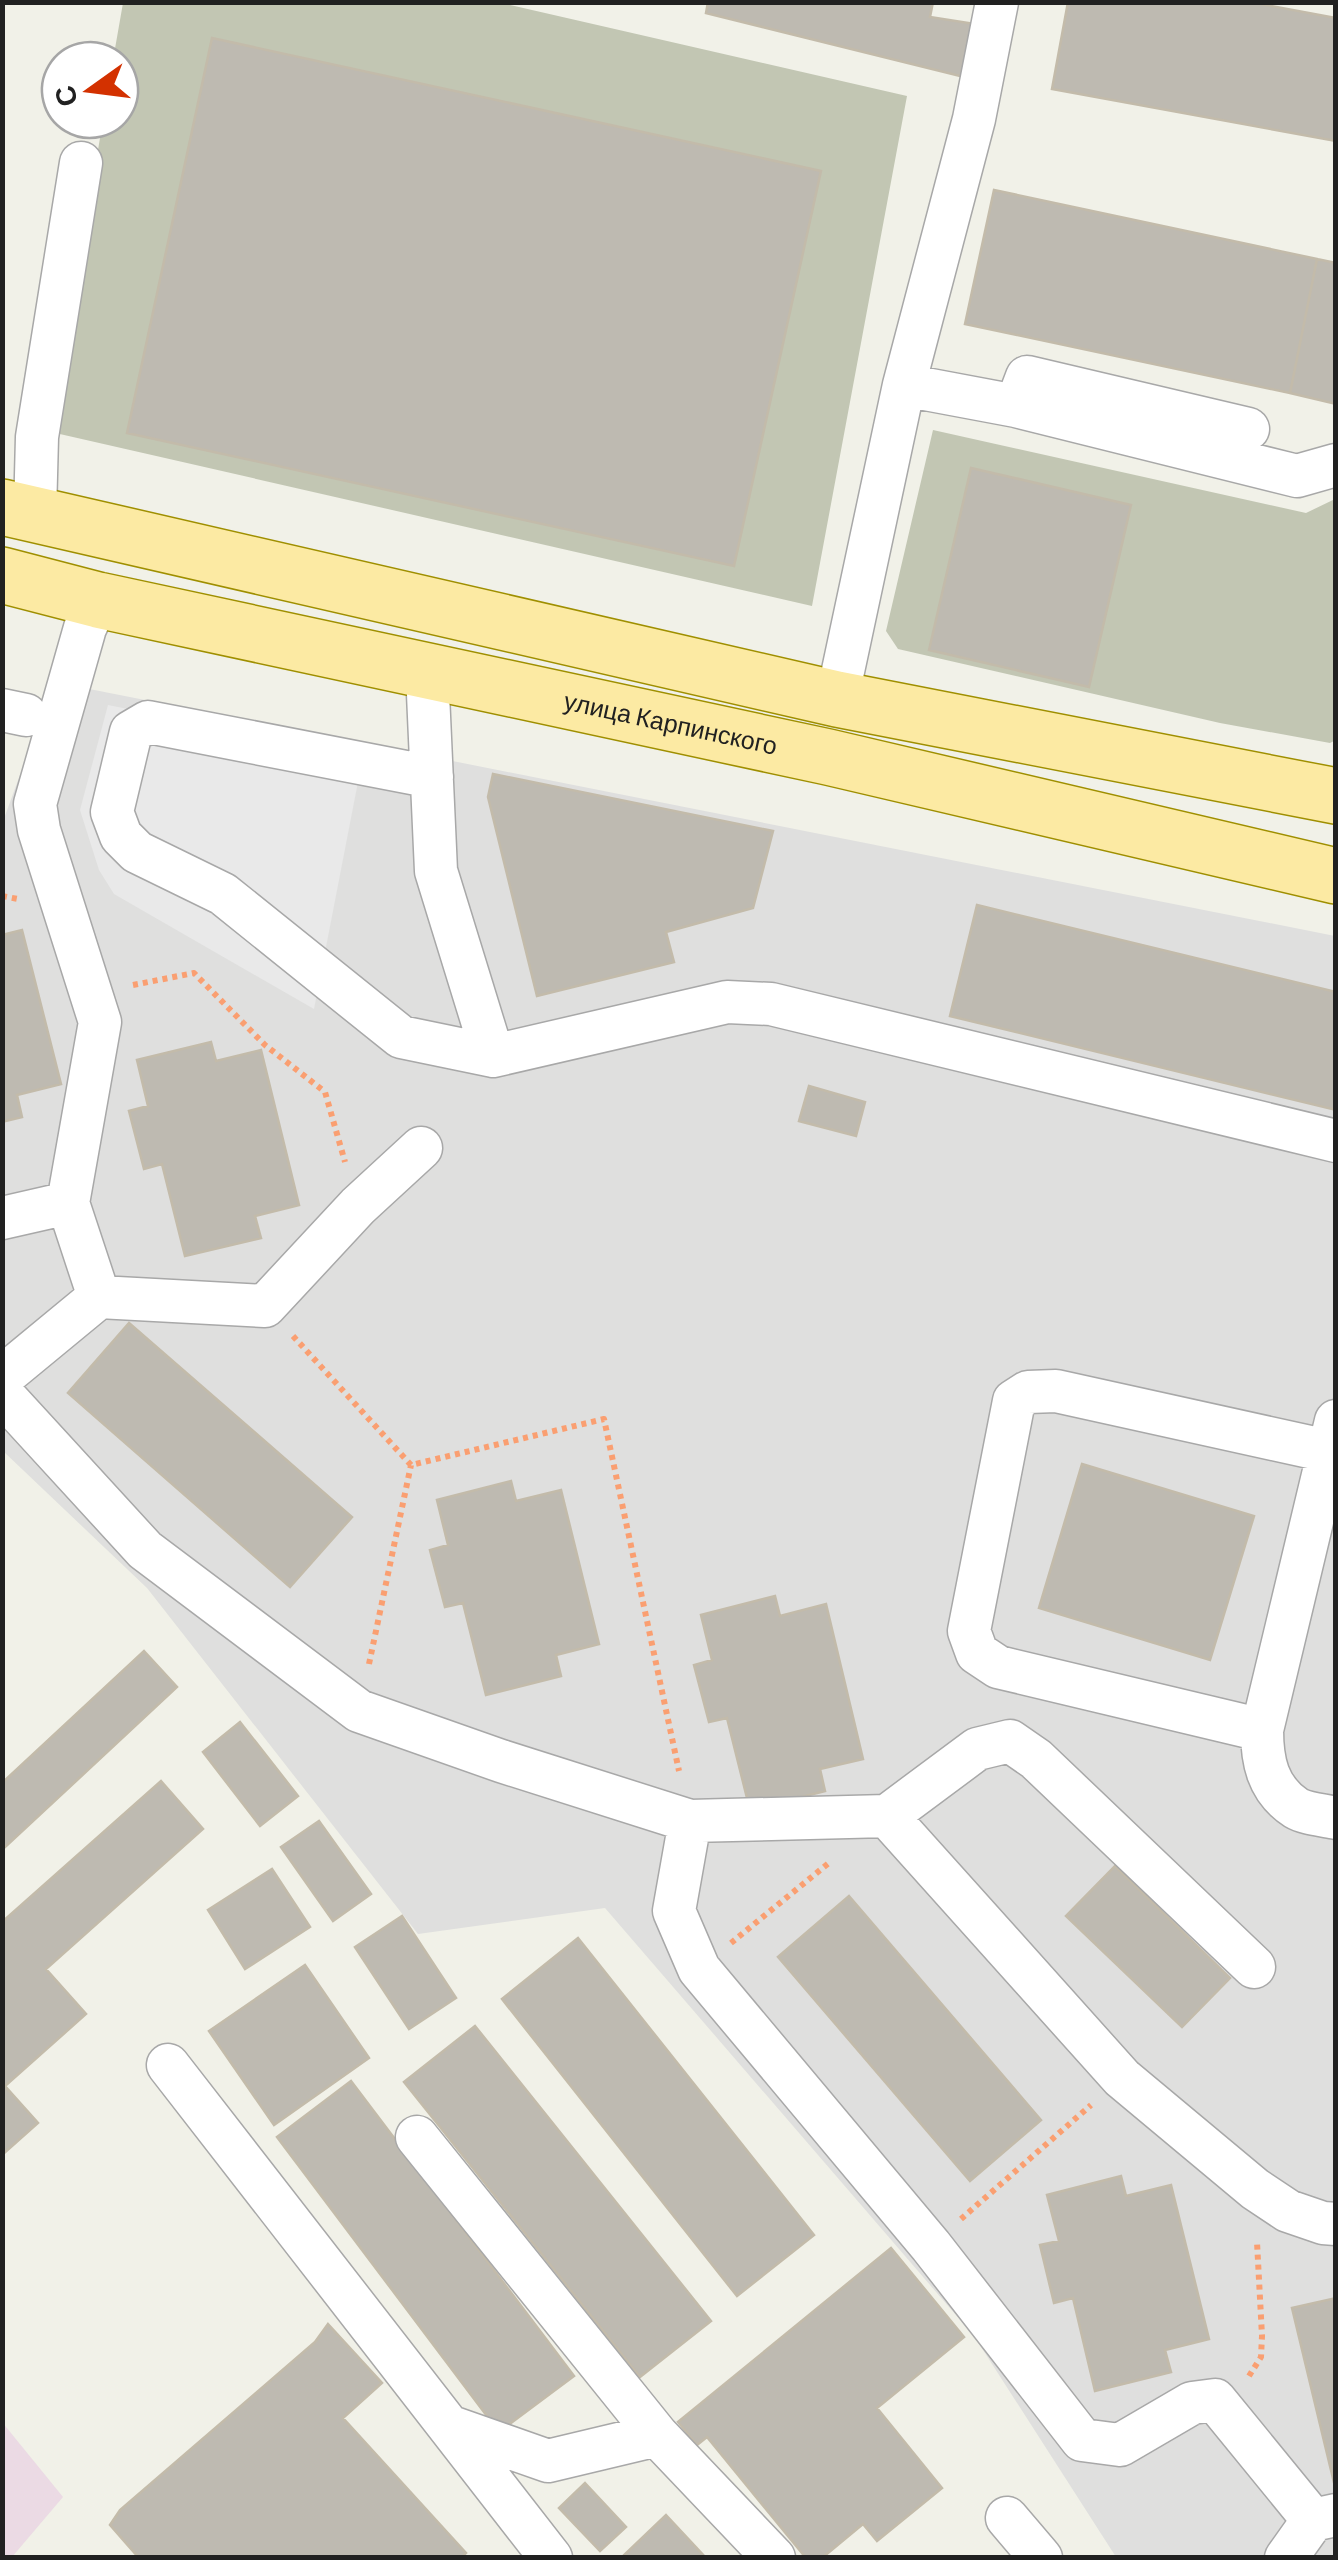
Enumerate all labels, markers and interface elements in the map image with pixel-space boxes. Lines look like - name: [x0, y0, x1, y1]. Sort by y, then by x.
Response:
- north arrow: [40, 40, 140, 140]
- text: С: [46, 82, 84, 110]
- street label: улица Карпинского: [561, 685, 780, 760]

